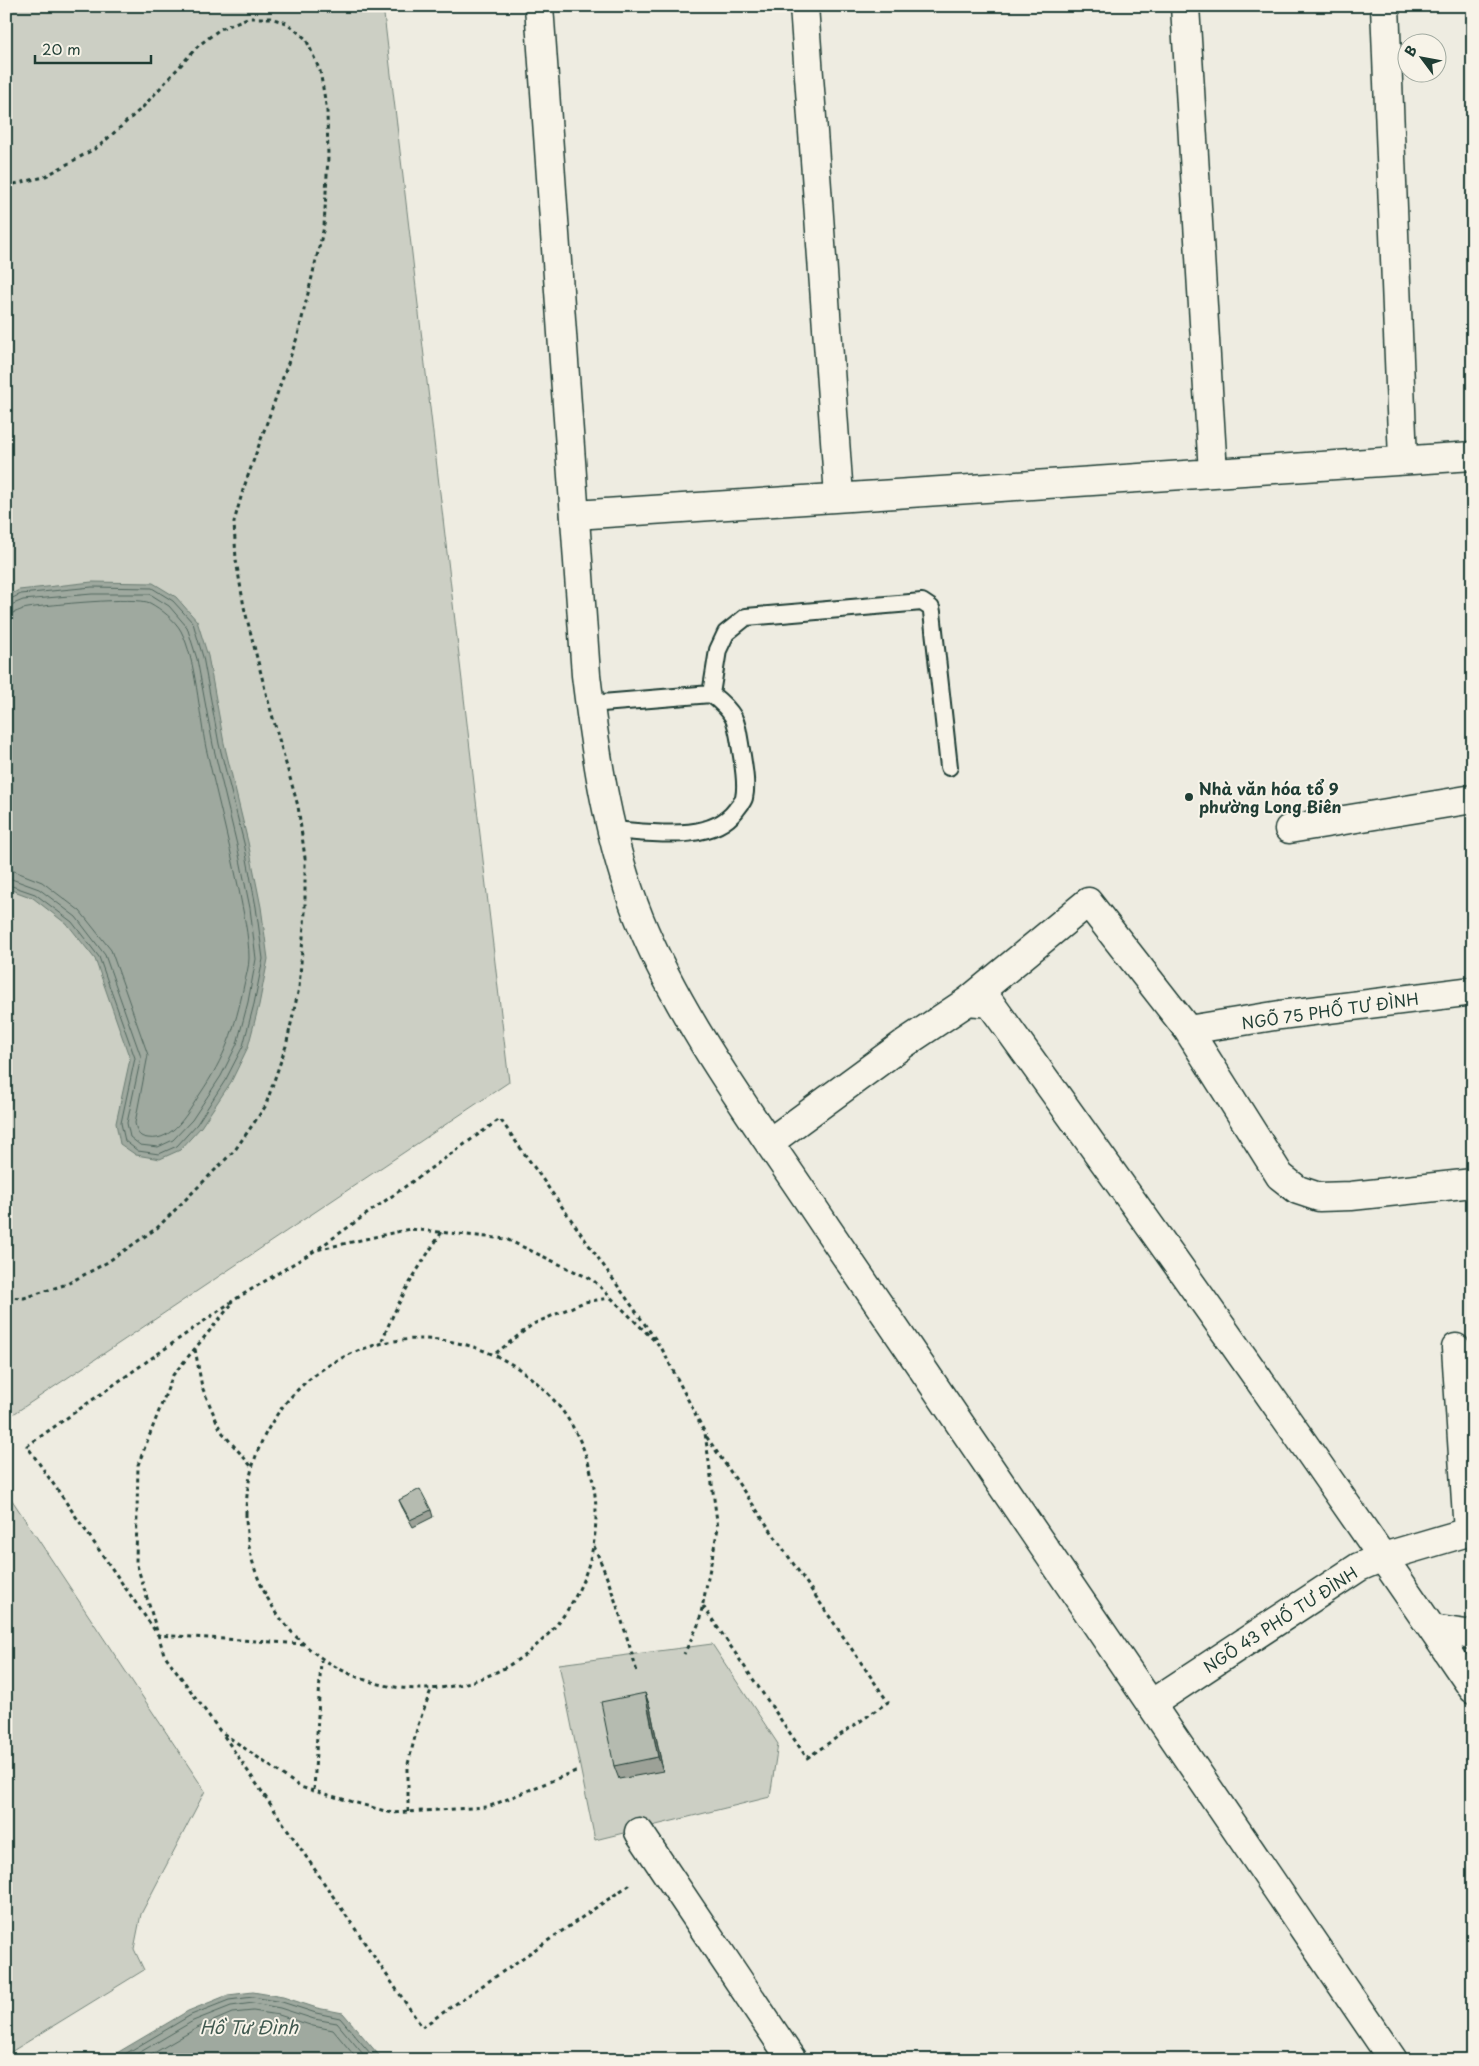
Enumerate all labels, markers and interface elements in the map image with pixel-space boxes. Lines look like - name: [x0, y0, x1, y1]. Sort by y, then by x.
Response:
- scale bar: [35, 32, 151, 64]
- north arrow: [1396, 32, 1446, 82]
- text: 20 m: [42, 37, 81, 60]
- text: B: [1399, 41, 1422, 60]
- place label: Nhà văn hóa tổ 9 phường Long Biên: [1199, 776, 1342, 818]
- marker: Nhà văn hóa tổ 9 phường Long Biên: [1183, 791, 1195, 803]
- street label: NGÕ 75 PHỐ TƯ ĐÌNH: [1240, 986, 1420, 1034]
- street label: NGÕ 43 PHỐ TƯ ĐÌNH: [1198, 1560, 1362, 1678]
- water label: Hồ Tư Đình: [200, 2013, 299, 2040]

